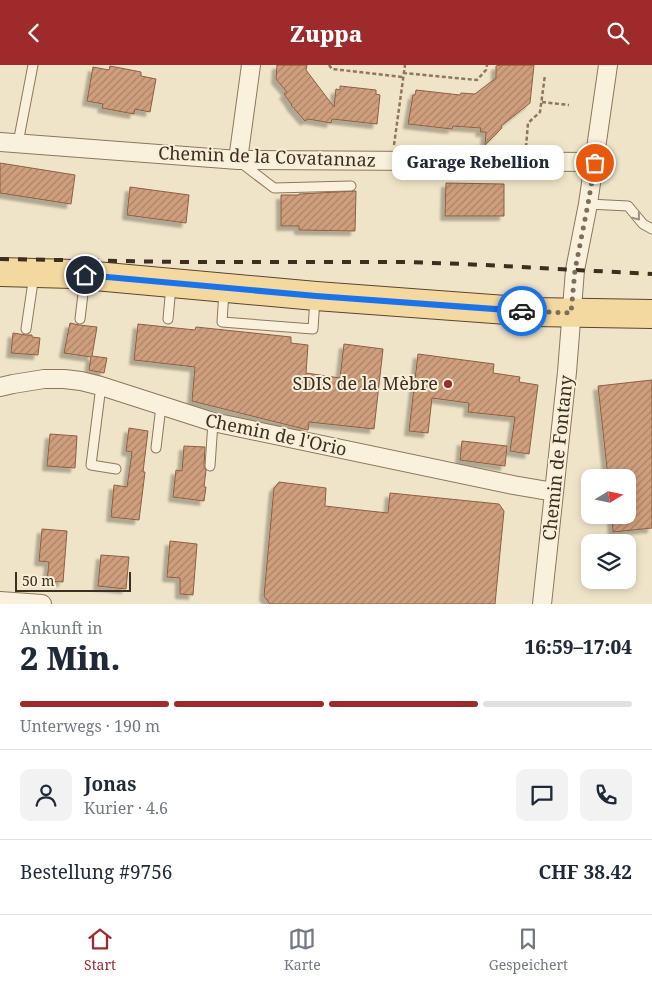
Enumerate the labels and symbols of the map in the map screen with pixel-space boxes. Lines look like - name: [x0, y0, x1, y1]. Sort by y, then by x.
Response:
- street label: Chemin de la Covatannaz: [158, 140, 376, 172]
- pin: [574, 142, 616, 184]
- callout: Garage Rebellion: [392, 145, 565, 181]
- one-way arrow: [632, 212, 641, 221]
- pin: [64, 254, 106, 296]
- courier: [497, 286, 547, 336]
- place label: SDIS de la Mèbre: [293, 371, 438, 395]
- street label: Chemin de Fontany: [536, 373, 578, 542]
- marker: SDIS de la Mèbre: [442, 378, 454, 390]
- street label: Chemin de l'Orio: [203, 407, 349, 461]
- north arrow: [581, 469, 636, 524]
- scale bar: [15, 569, 131, 592]

